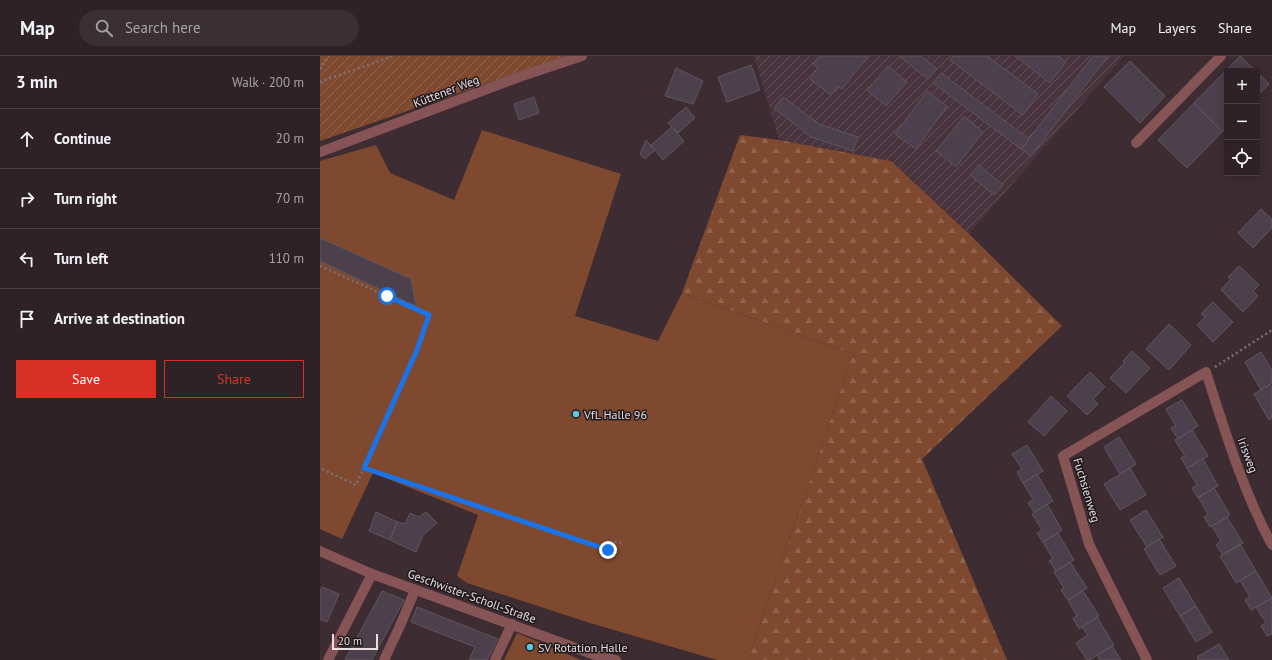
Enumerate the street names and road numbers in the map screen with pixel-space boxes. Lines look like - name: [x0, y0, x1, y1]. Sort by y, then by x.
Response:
- street label: Küttener Weg: [411, 72, 481, 110]
- street label: Irisweg: [1234, 435, 1262, 475]
- street label: Fuchsienweg: [1070, 456, 1104, 524]
- street label: Geschwister-Scholl-Straße: [406, 566, 538, 626]

